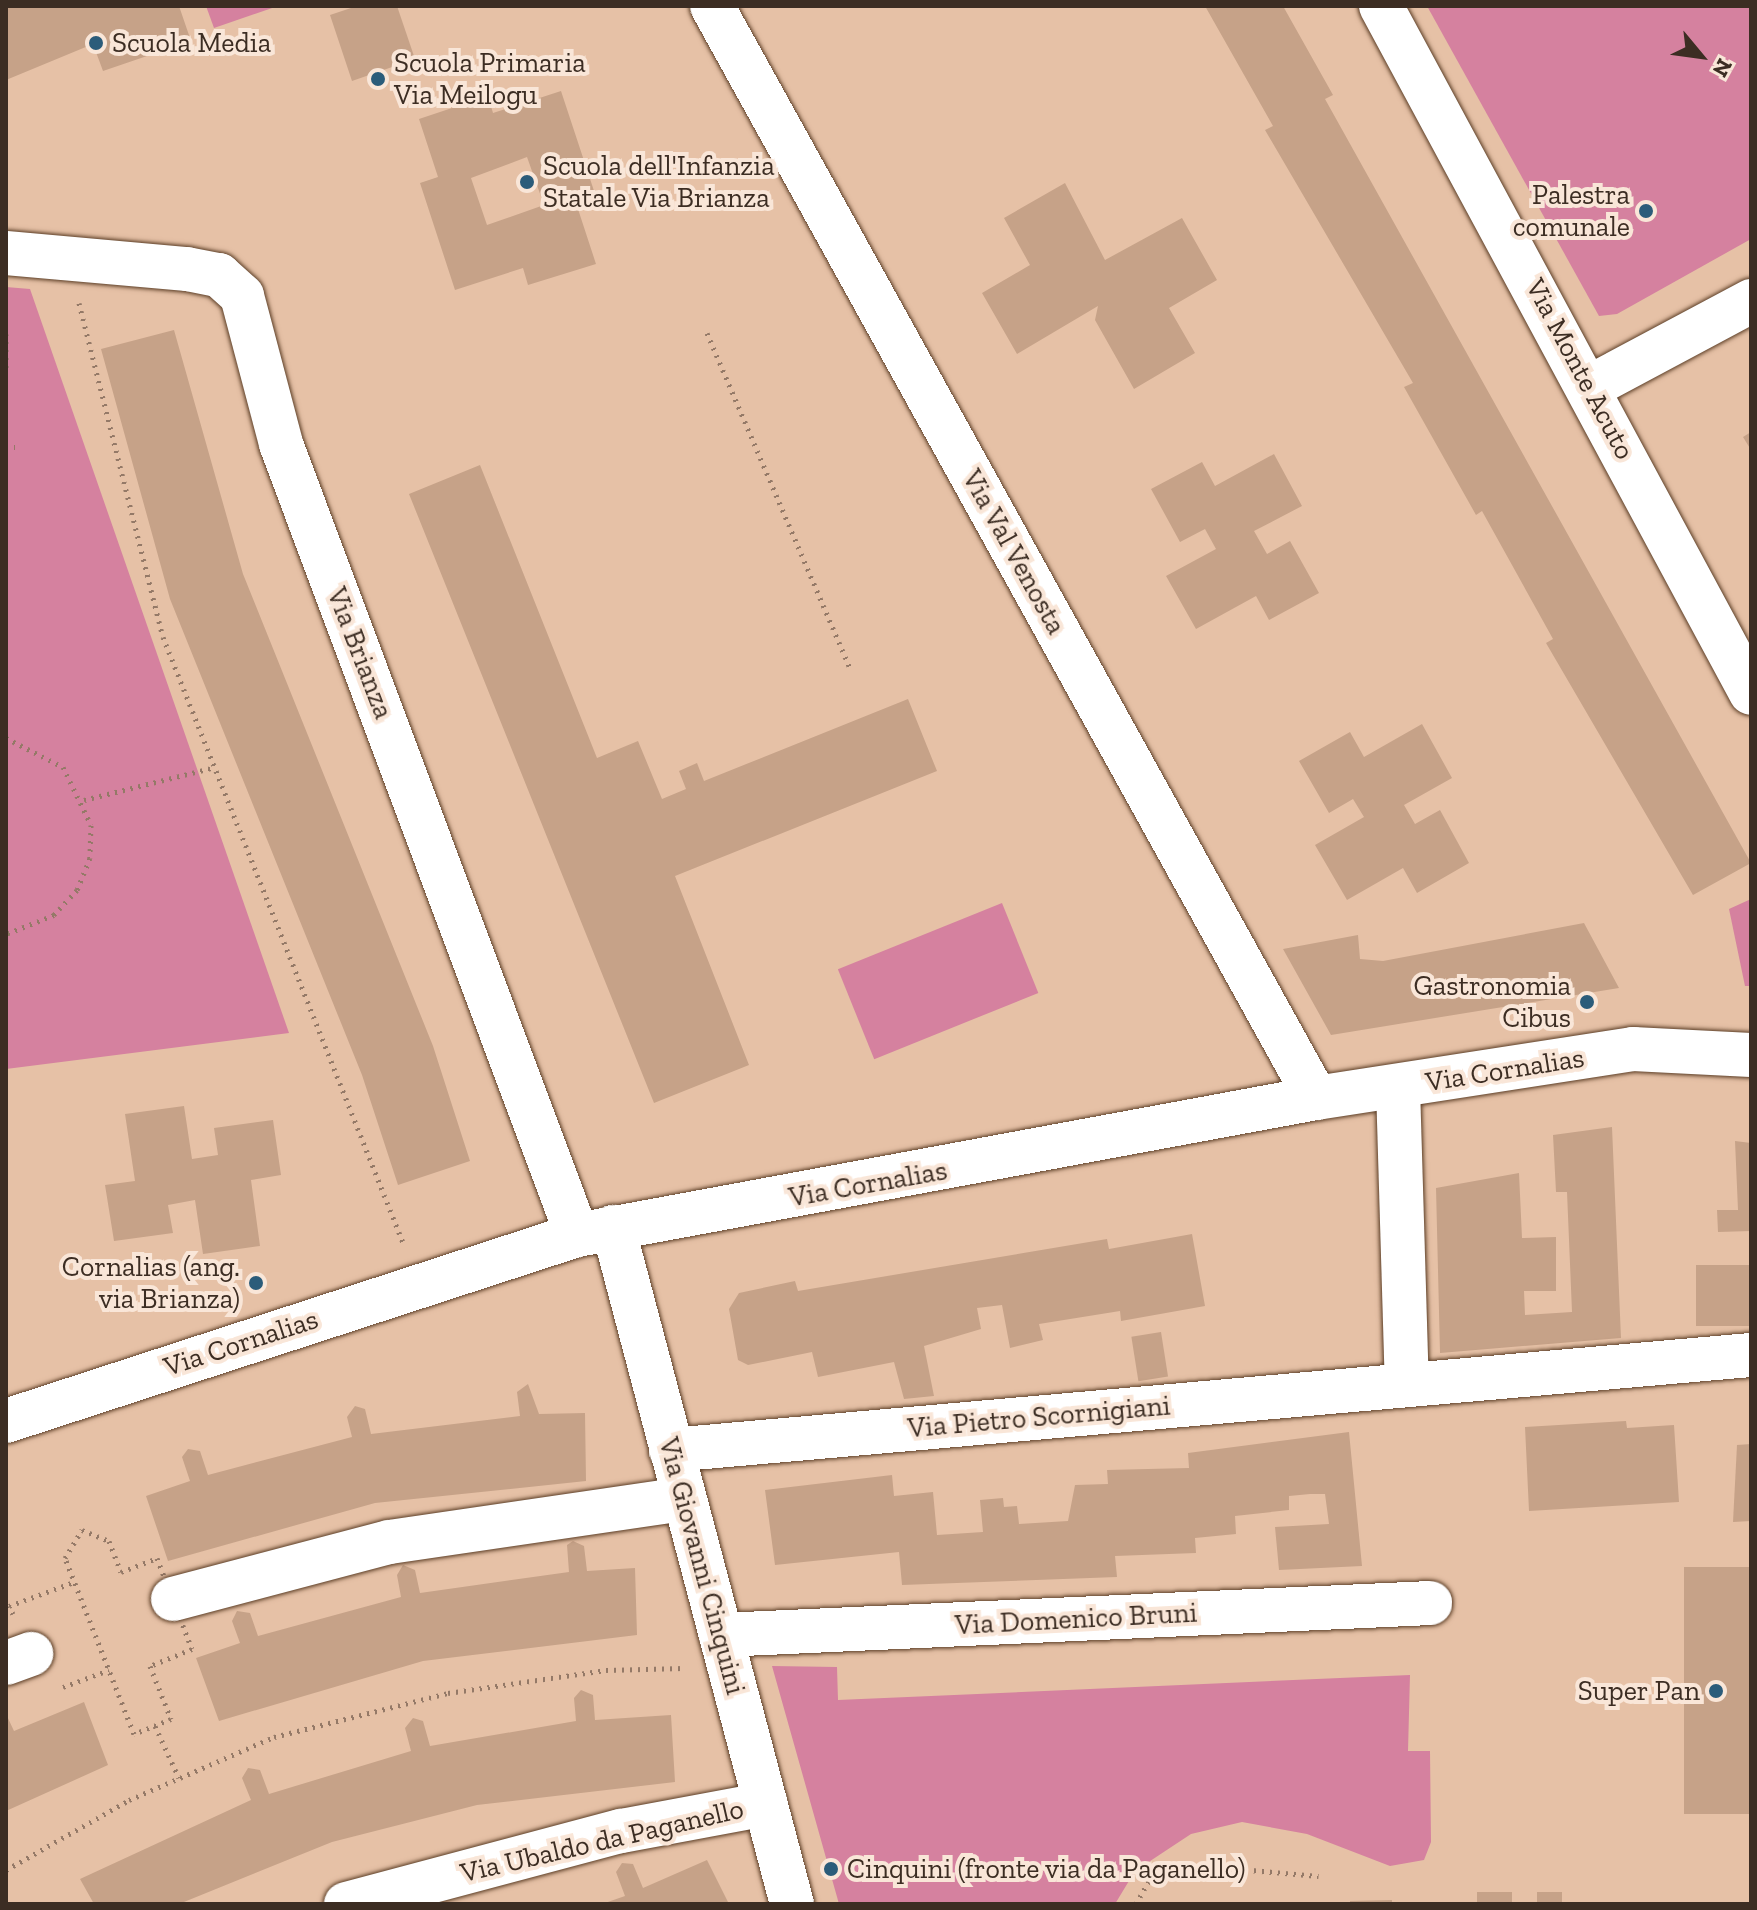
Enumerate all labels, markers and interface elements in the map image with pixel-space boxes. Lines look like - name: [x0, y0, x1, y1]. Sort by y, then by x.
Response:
- north arrow: [1661, 16, 1741, 96]
- place label: Scuola Media: [112, 26, 271, 60]
- marker: Scuola Media: [87, 34, 105, 52]
- place label: Scuola Primaria Via Meilogu: [394, 46, 586, 112]
- text: N: [1707, 54, 1738, 82]
- marker: Scuola Primaria Via Meilogu: [369, 70, 387, 88]
- place label: Scuola dell'Infanzia Statale Via Brianza: [543, 149, 775, 215]
- marker: Scuola dell'Infanzia Statale Via Brianza: [518, 173, 536, 191]
- place label: Palestra comunale: [1513, 178, 1630, 244]
- marker: Palestra comunale: [1637, 202, 1655, 220]
- street label: Via Monte Acuto: [1518, 272, 1642, 466]
- street label: Via Val Venosta: [954, 463, 1074, 641]
- street label: Via Brianza: [320, 583, 400, 723]
- place label: Gastronomia Cibus: [1413, 969, 1571, 1035]
- marker: Gastronomia Cibus: [1578, 993, 1596, 1011]
- street label: Via Cornalias: [1423, 1041, 1587, 1099]
- street label: Via Cornalias: [786, 1154, 950, 1214]
- place label: Cornalias (ang. via Brianza): [62, 1250, 240, 1316]
- marker: Cornalias (ang. via Brianza): [247, 1274, 265, 1292]
- street label: Via Cornalias: [160, 1302, 322, 1384]
- street label: Via Pietro Scornigiani: [906, 1389, 1172, 1445]
- street label: Via Giovanni Cinquini: [652, 1434, 752, 1698]
- street label: Via Domenico Bruni: [954, 1596, 1198, 1642]
- place label: Super Pan: [1577, 1674, 1700, 1708]
- marker: Super Pan: [1707, 1682, 1725, 1700]
- street label: Via Ubaldo da Paganello: [457, 1792, 747, 1890]
- place label: Cinquini (fronte via da Paganello): [847, 1852, 1246, 1886]
- marker: Cinquini (fronte via da Paganello): [822, 1860, 840, 1878]

